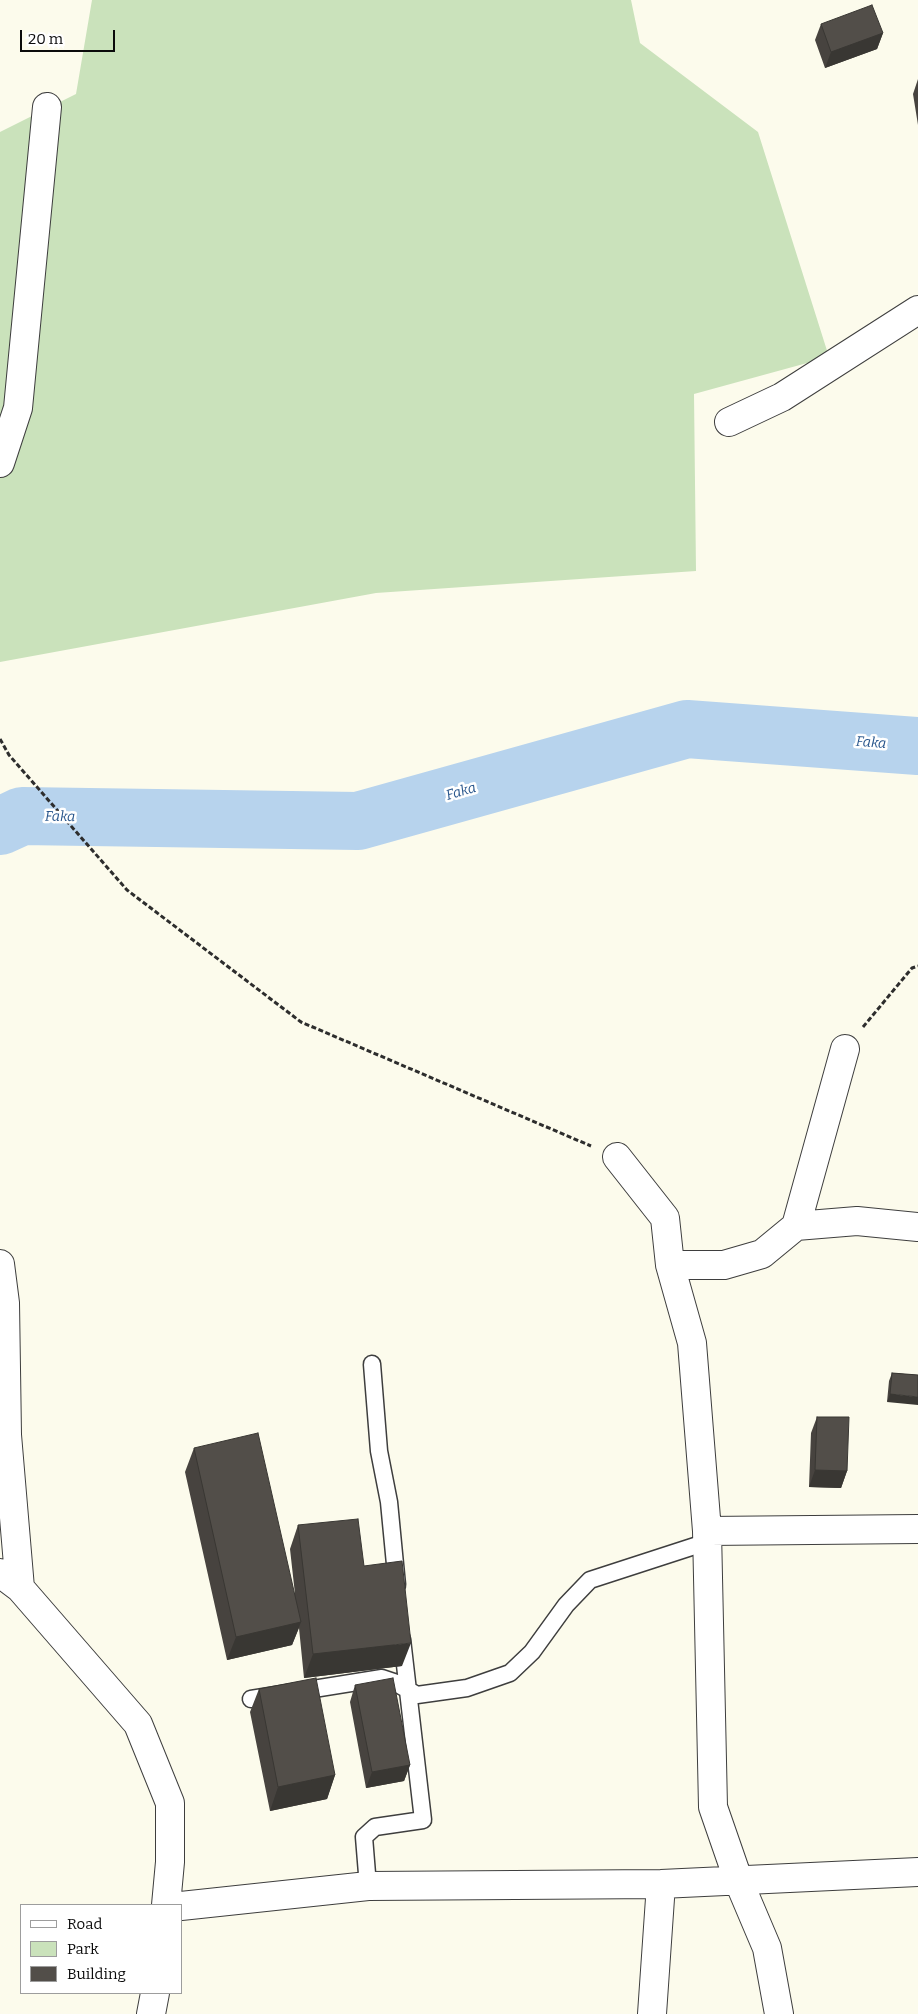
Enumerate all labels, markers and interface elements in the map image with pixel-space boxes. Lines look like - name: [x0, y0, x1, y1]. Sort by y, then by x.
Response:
- scale bar: [22, 20, 118, 52]
- text: 20 m: [28, 30, 63, 48]
- water label: Faka: [855, 734, 887, 752]
- water label: Faka: [444, 780, 478, 804]
- water label: Faka: [45, 808, 75, 826]
- legend: [20, 1904, 182, 1994]
- text: Road: [67, 1915, 102, 1933]
- text: Park: [67, 1940, 99, 1958]
- text: Building: [67, 1965, 126, 1983]

